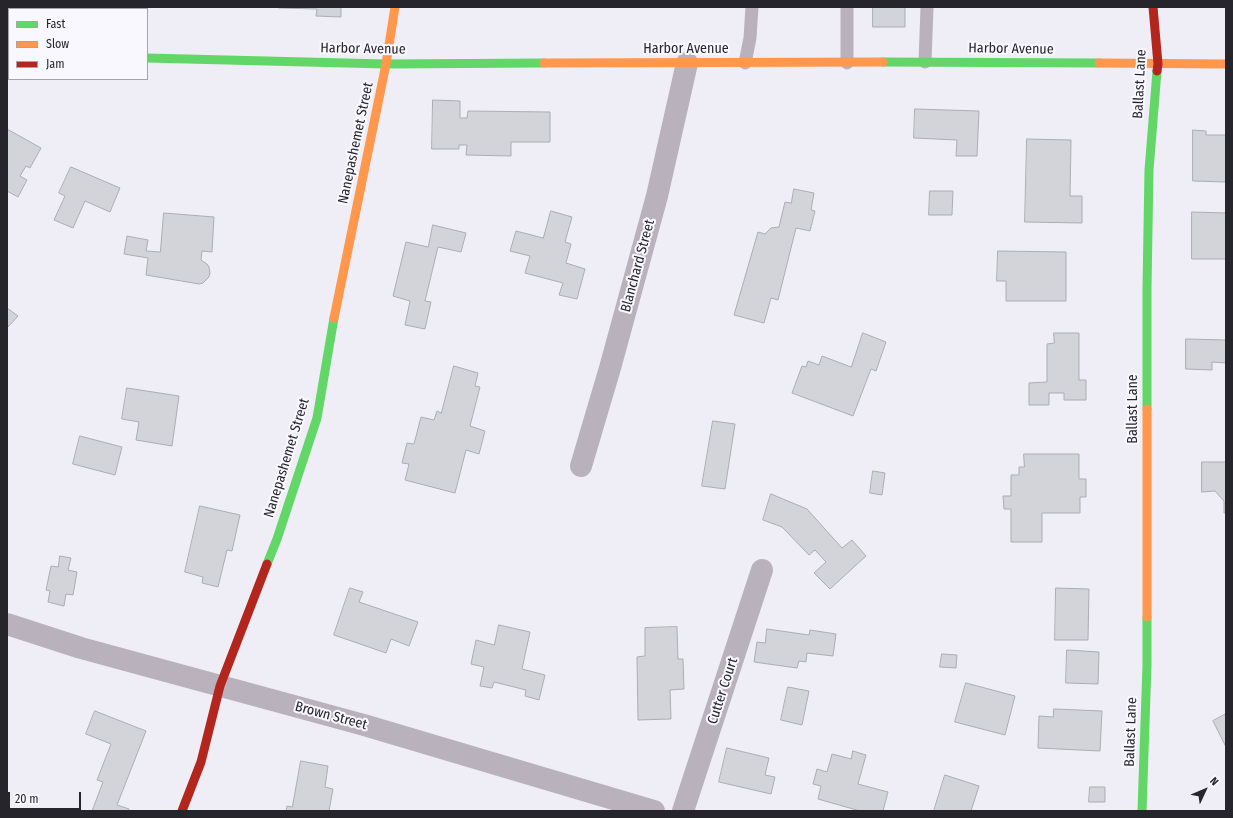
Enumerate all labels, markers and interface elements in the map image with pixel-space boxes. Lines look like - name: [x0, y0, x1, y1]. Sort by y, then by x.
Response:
- legend: [8, 8, 148, 80]
- text: Fast: [46, 17, 65, 31]
- text: Slow: [46, 37, 69, 51]
- street label: Harbor Avenue: [320, 40, 406, 58]
- street label: Harbor Avenue: [968, 40, 1054, 58]
- street label: Harbor Avenue: [643, 41, 729, 57]
- street label: Ballast Lane: [1130, 49, 1150, 119]
- text: Jam: [46, 57, 64, 71]
- street label: Nanepashemet Street: [335, 81, 377, 205]
- street label: Blanchard Street: [618, 218, 658, 314]
- street label: Ballast Lane: [1125, 374, 1141, 444]
- street label: Nanepashemet Street: [261, 396, 313, 520]
- street label: Cutter Court: [704, 655, 742, 727]
- street label: Ballast Lane: [1121, 697, 1141, 767]
- street label: Brown Street: [293, 698, 369, 734]
- north arrow: [1185, 770, 1225, 810]
- text: N: [1207, 774, 1221, 788]
- scale bar: [10, 784, 83, 810]
- text: 20 m: [15, 792, 39, 806]

